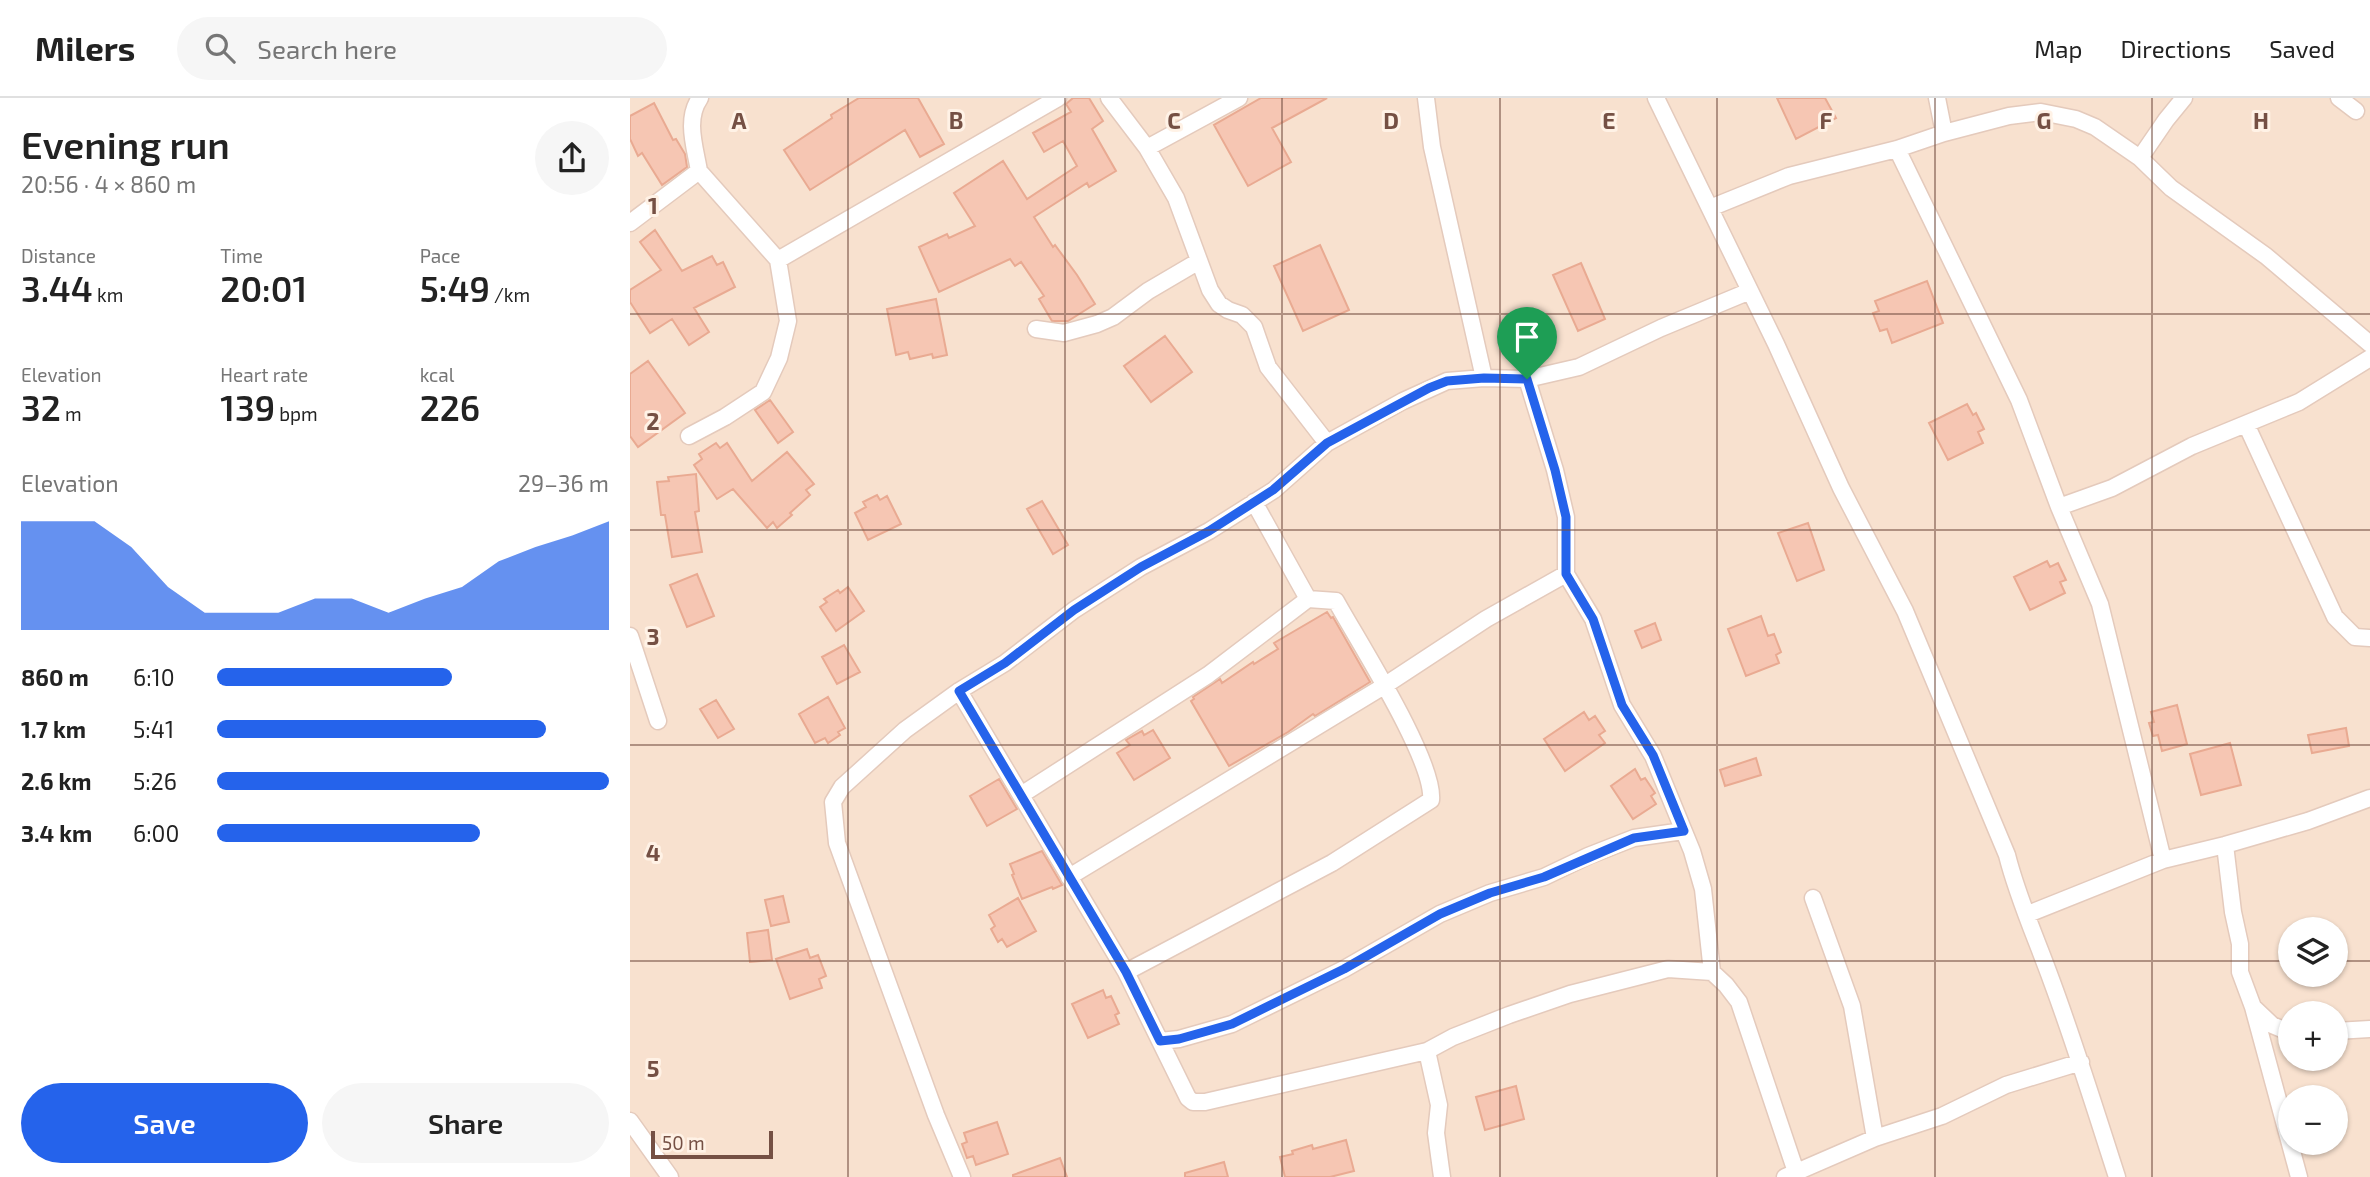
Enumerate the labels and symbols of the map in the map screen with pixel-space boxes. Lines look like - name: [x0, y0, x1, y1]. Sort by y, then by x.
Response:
- text: A: [731, 106, 747, 134]
- text: B: [949, 106, 963, 134]
- text: C: [1167, 106, 1181, 134]
- text: D: [1383, 106, 1399, 134]
- text: E: [1602, 106, 1616, 134]
- text: F: [1820, 106, 1833, 134]
- text: G: [2037, 106, 2051, 134]
- text: H: [2253, 106, 2269, 134]
- text: 1: [648, 191, 658, 219]
- pin: [1497, 307, 1557, 379]
- text: 2: [646, 407, 660, 435]
- text: 3: [646, 622, 660, 650]
- text: 4: [646, 838, 660, 866]
- text: 5: [647, 1054, 659, 1082]
- scale bar: [651, 1128, 774, 1160]

